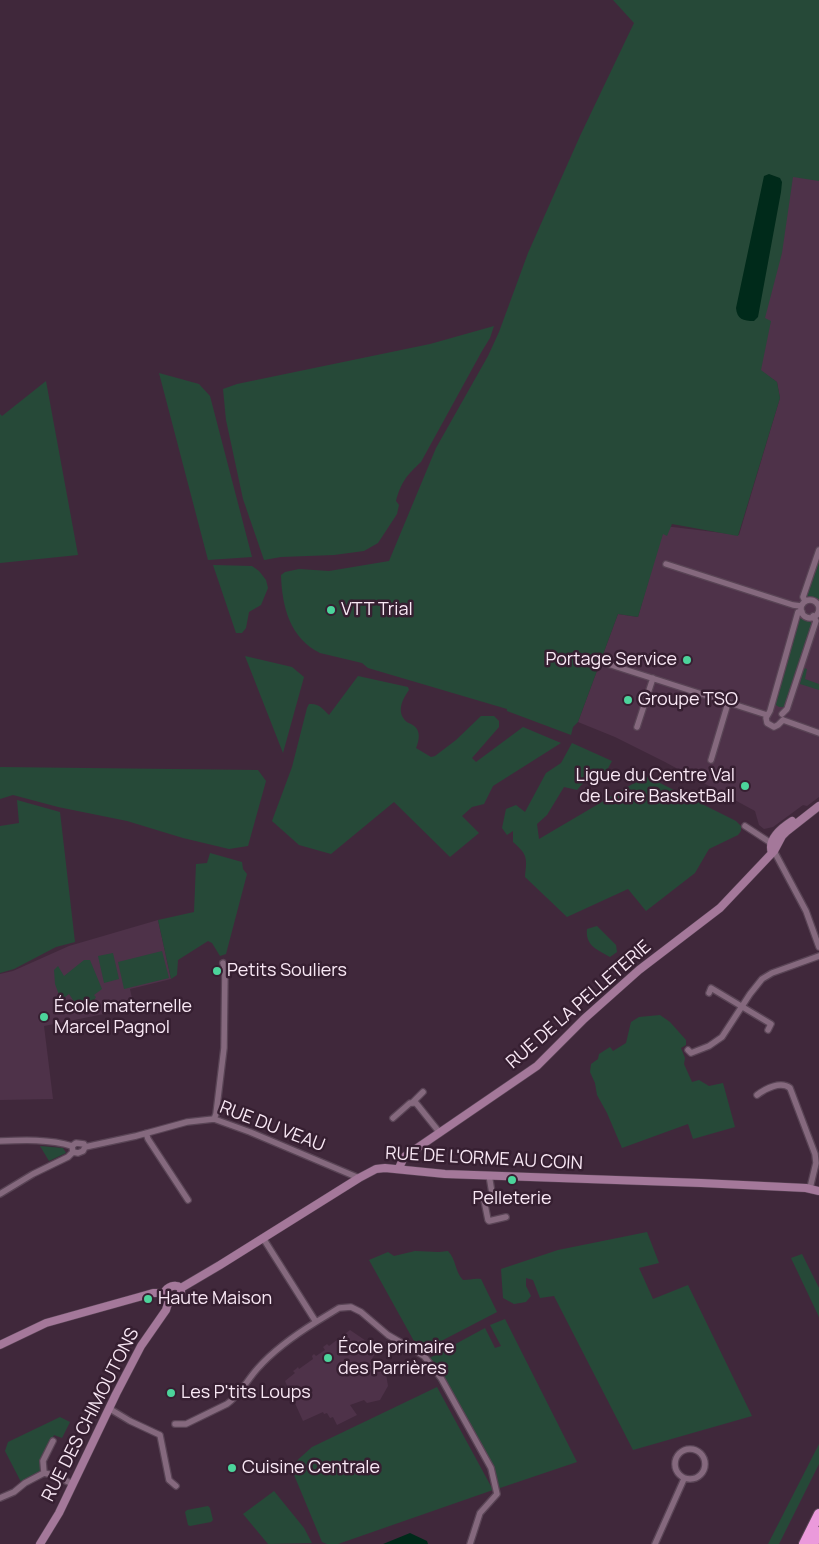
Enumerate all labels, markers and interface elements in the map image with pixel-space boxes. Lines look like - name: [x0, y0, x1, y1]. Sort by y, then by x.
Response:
- place label: VTT Trial: [341, 599, 413, 621]
- marker: VTT Trial: [325, 604, 337, 616]
- place label: Portage Service: [545, 649, 677, 671]
- marker: Portage Service: [681, 654, 693, 666]
- place label: Groupe TSO: [638, 689, 738, 711]
- marker: Groupe TSO: [622, 694, 634, 706]
- place label: Ligue du Centre Val de Loire BasketBall: [575, 765, 735, 808]
- marker: Ligue du Centre Val de Loire BasketBall: [739, 780, 751, 792]
- street label: RUE DE LA PELLETERIE: [502, 936, 656, 1074]
- place label: Petits Souliers: [227, 960, 347, 982]
- marker: Petits Souliers: [211, 965, 223, 977]
- place label: École maternelle Marcel Pagnol: [54, 996, 192, 1038]
- marker: École maternelle Marcel Pagnol: [38, 1011, 50, 1023]
- street label: RUE DU VEAU: [216, 1097, 328, 1157]
- street label: RUE DE L'ORME AU COIN: [385, 1143, 583, 1175]
- marker: Pelleterie: [506, 1174, 518, 1186]
- place label: Pelleterie: [473, 1188, 551, 1210]
- place label: Haute Maison: [158, 1288, 272, 1310]
- marker: Haute Maison: [142, 1293, 154, 1305]
- street label: RUE DES CHIMOUTONS: [38, 1325, 144, 1505]
- place label: École primaire des Parrières: [338, 1337, 455, 1380]
- marker: École primaire des Parrières: [322, 1352, 334, 1364]
- place label: Les P'tits Loups: [181, 1382, 311, 1404]
- marker: Les P'tits Loups: [165, 1387, 177, 1399]
- place label: Cuisine Centrale: [242, 1457, 380, 1479]
- marker: Cuisine Centrale: [226, 1462, 238, 1474]

